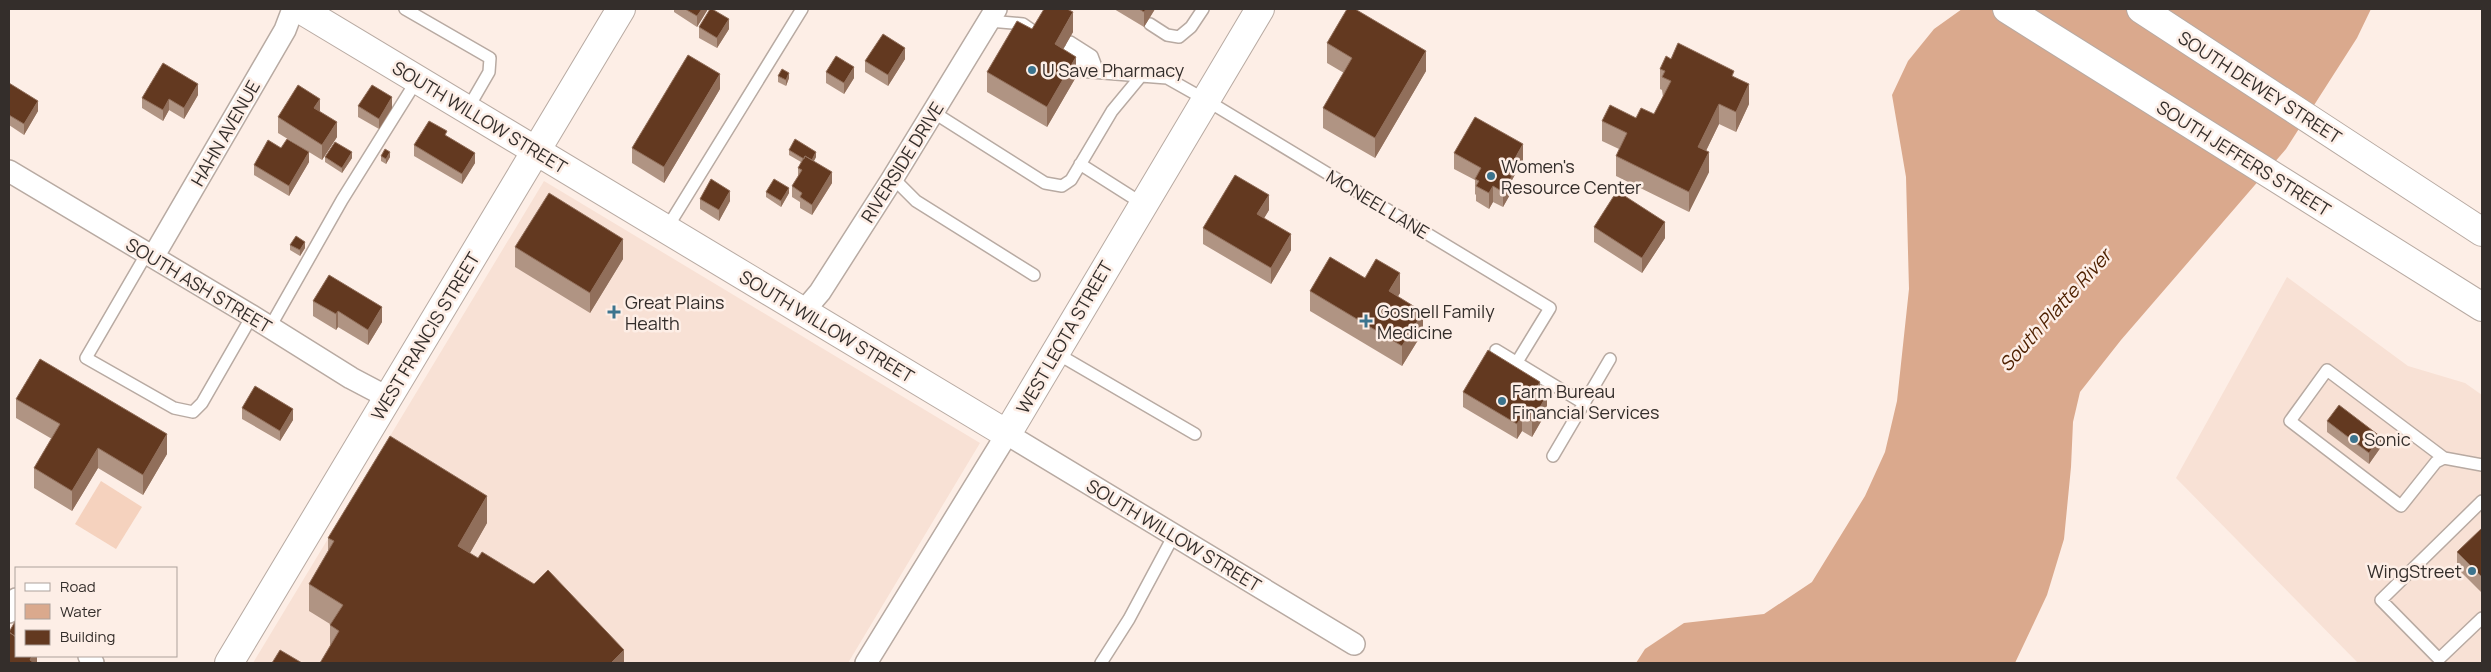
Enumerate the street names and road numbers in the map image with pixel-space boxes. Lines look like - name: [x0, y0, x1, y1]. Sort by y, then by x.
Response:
- street label: SOUTH DEWEY STREET: [2174, 25, 2347, 149]
- street label: SOUTH WILLOW STREET: [388, 55, 572, 179]
- street label: HAHN AVENUE: [185, 76, 265, 190]
- street label: SOUTH JEFFERS STREET: [2152, 95, 2336, 222]
- street label: RIVERSIDE DRIVE: [855, 97, 949, 227]
- street label: MCNEEL LANE: [1322, 164, 1434, 244]
- street label: SOUTH ASH STREET: [122, 232, 277, 338]
- street label: WEST FRANCIS STREET: [365, 247, 485, 424]
- street label: WEST LEOTA STREET: [1010, 256, 1118, 418]
- street label: SOUTH WILLOW STREET: [735, 264, 919, 388]
- street label: SOUTH WILLOW STREET: [1082, 473, 1266, 597]

